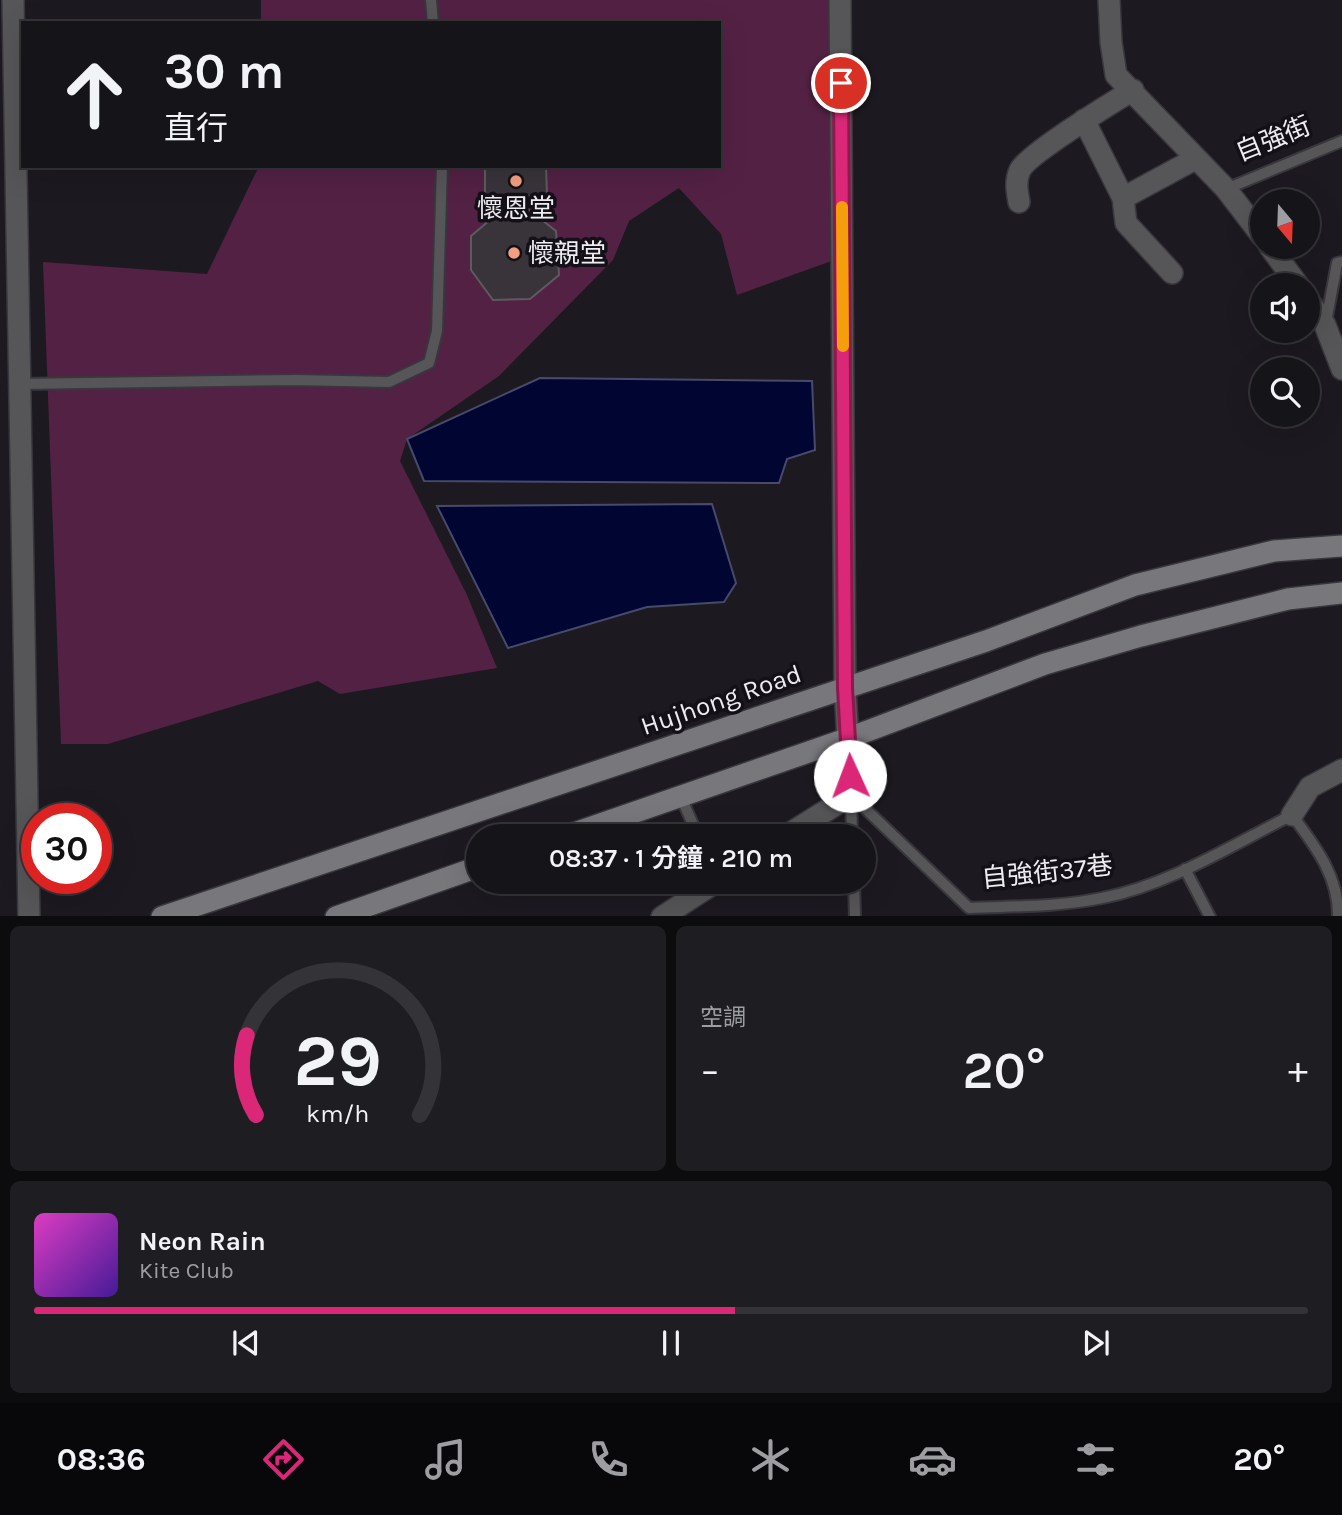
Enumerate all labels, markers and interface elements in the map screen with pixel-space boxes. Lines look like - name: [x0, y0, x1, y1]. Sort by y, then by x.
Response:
- text: 30 m: [164, 43, 284, 100]
- icon: ahead: [49, 49, 140, 140]
- pin: [811, 53, 871, 113]
- icon: arrive: [822, 64, 860, 102]
- text: 直行: [164, 110, 228, 147]
- street label: 自強街: [1231, 110, 1315, 168]
- marker: 懷恩堂: [508, 173, 524, 189]
- north arrow: [1250, 189, 1320, 259]
- map controls: [1250, 189, 1320, 427]
- place label: 懷恩堂: [477, 193, 555, 224]
- place label: 懷親堂: [528, 238, 606, 269]
- marker: 懷親堂: [506, 245, 522, 261]
- button: sound: [1250, 273, 1320, 343]
- button: search: [1250, 357, 1320, 427]
- street label: Hujhong Road: [637, 658, 805, 742]
- position arrow: [813, 739, 887, 813]
- speed limit sign: 30: [21, 803, 112, 894]
- text: 08:37 · 1 分鐘 · 210 m: [549, 843, 793, 874]
- street label: 自強街37巷: [980, 850, 1114, 894]
- text: 空調: [700, 1004, 746, 1031]
- text: 29: [294, 1018, 382, 1103]
- text: 20°: [963, 1040, 1045, 1101]
- text: −: [700, 1048, 720, 1093]
- text: +: [1288, 1048, 1308, 1093]
- text: km/h: [306, 1098, 370, 1127]
- text: Neon Rain: [139, 1226, 266, 1257]
- text: Kite Club: [139, 1257, 234, 1284]
- icon: previous: [227, 1324, 265, 1362]
- icon: pause: [652, 1324, 690, 1362]
- icon: next: [1077, 1324, 1115, 1362]
- icon: directions: [259, 1435, 308, 1484]
- icon: music: [421, 1435, 470, 1484]
- icon: phone: [584, 1435, 633, 1484]
- icon: climate: [746, 1435, 795, 1484]
- icon: car: [908, 1435, 957, 1484]
- icon: filters: [1071, 1435, 1120, 1484]
- text: 08:36: [57, 1441, 146, 1478]
- text: 20°: [1233, 1441, 1285, 1478]

